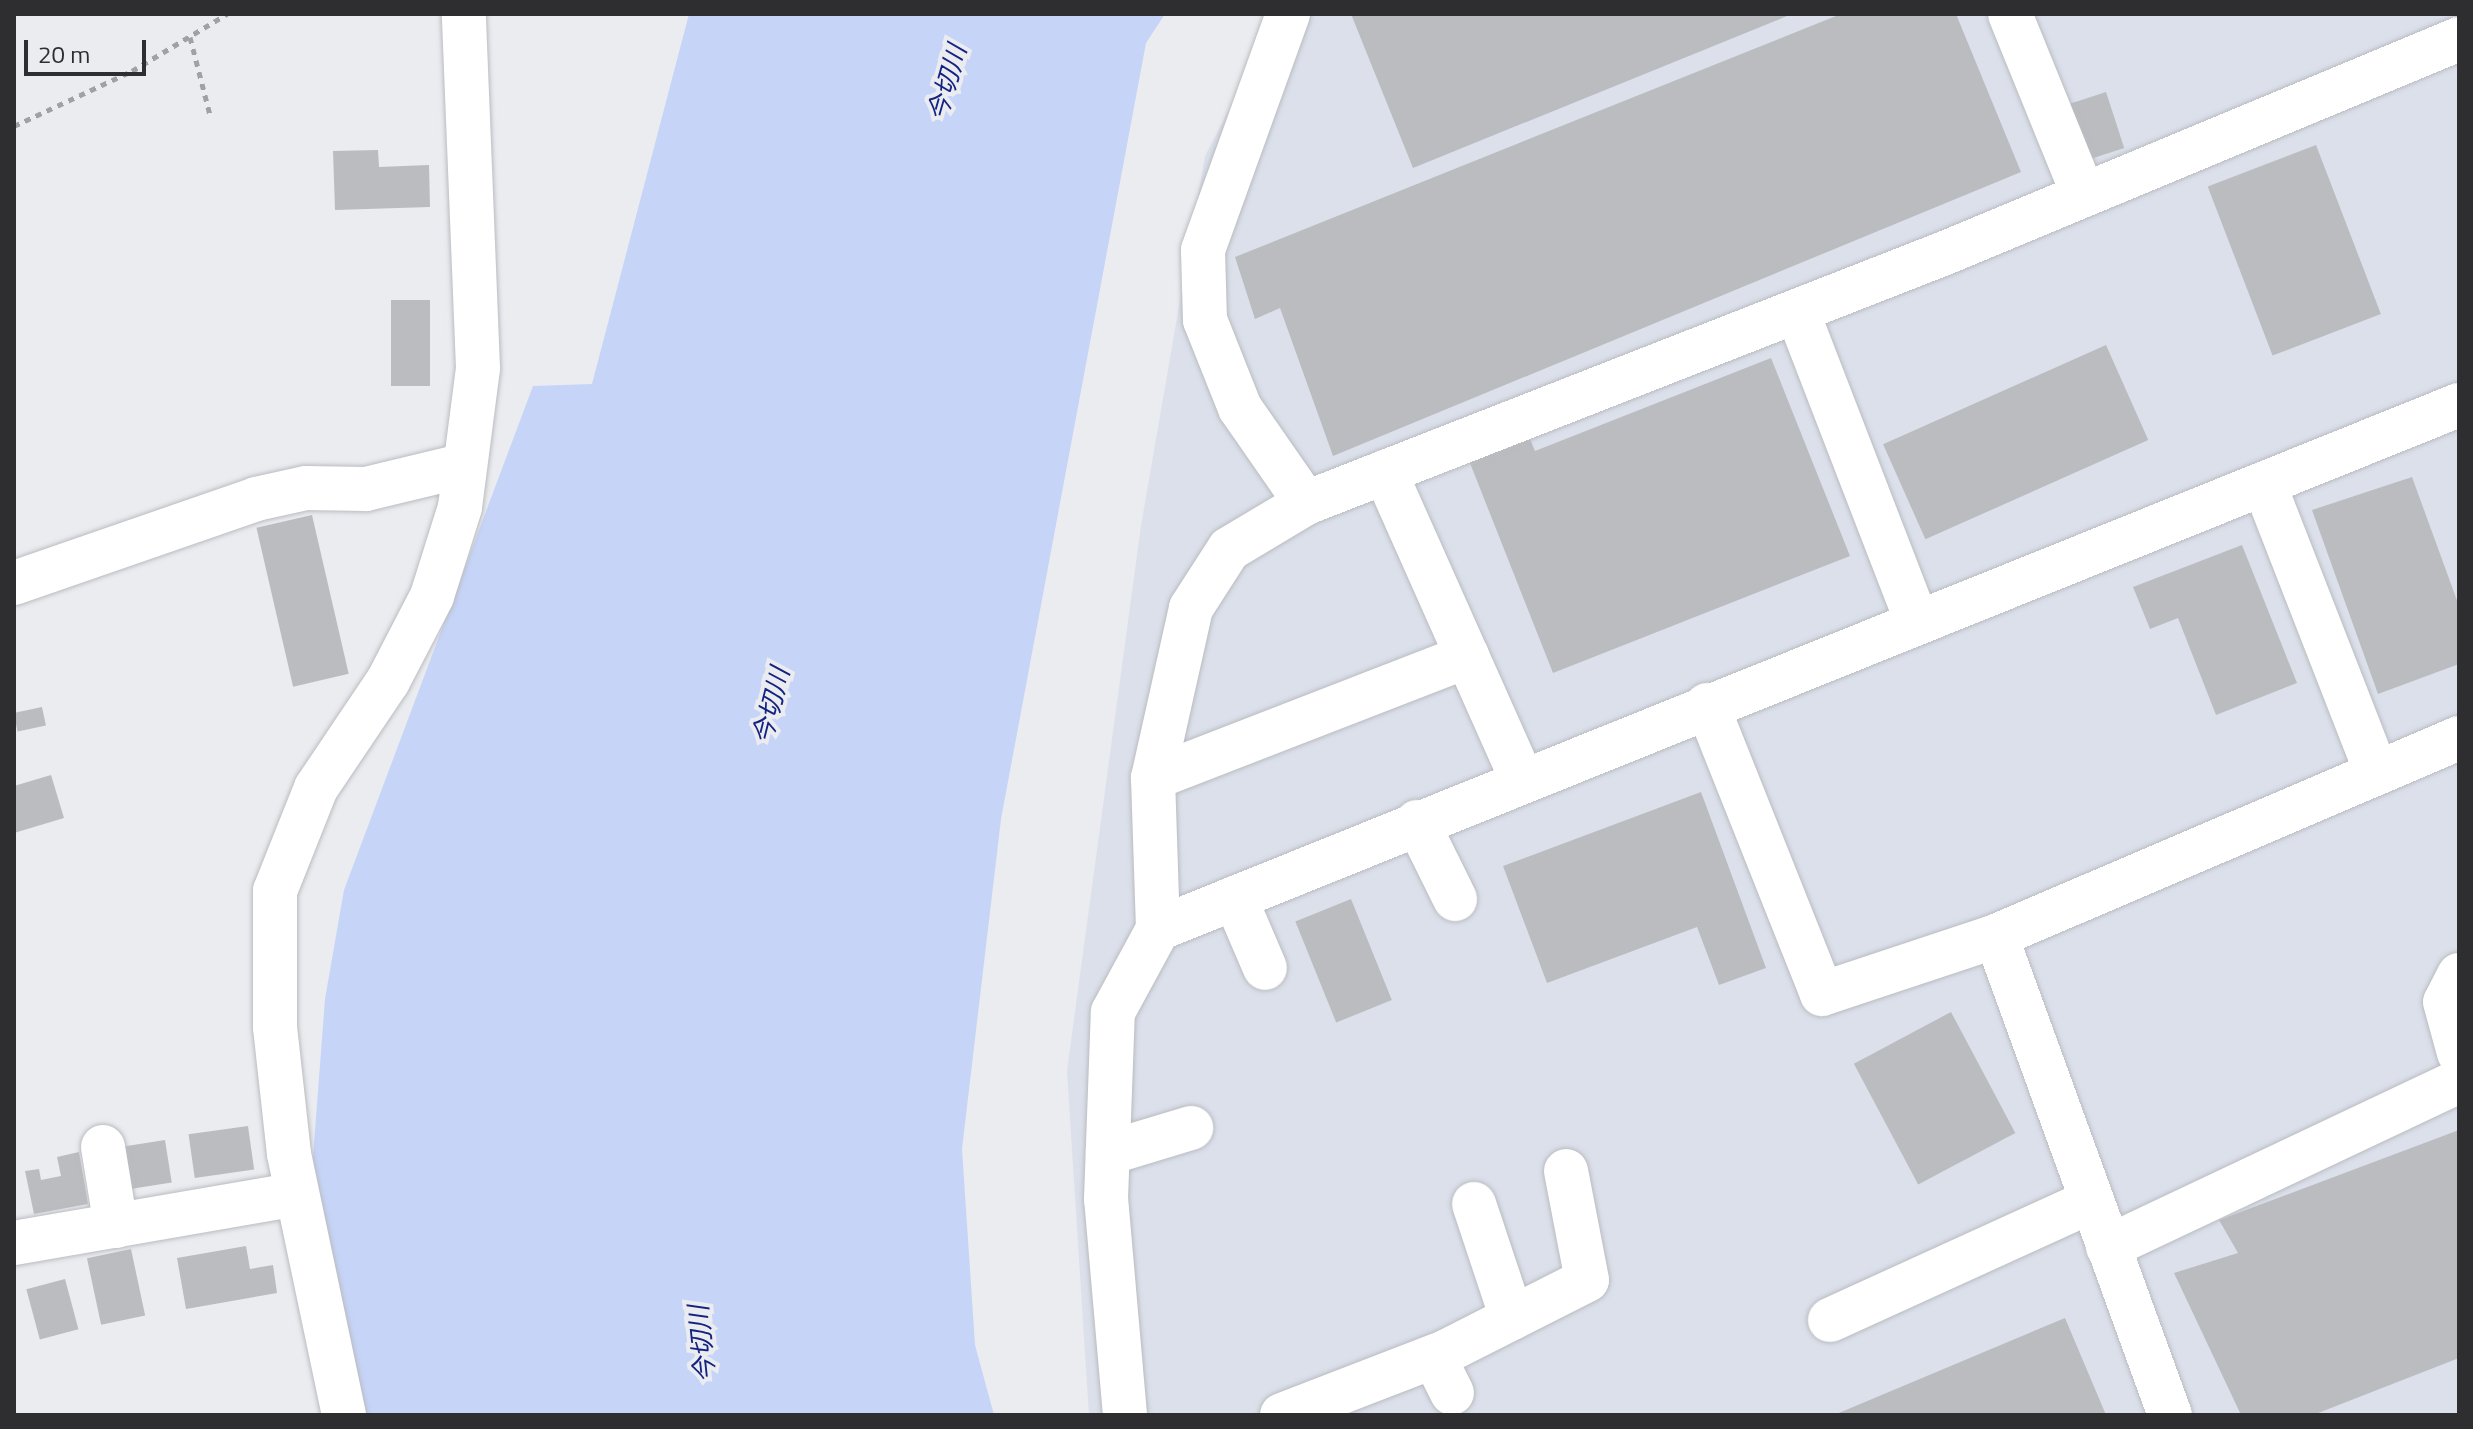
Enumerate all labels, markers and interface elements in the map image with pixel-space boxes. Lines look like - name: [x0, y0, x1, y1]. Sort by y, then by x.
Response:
- scale bar: [28, 24, 150, 74]
- text: 20 m: [38, 36, 90, 72]
- water label: 今切川: [921, 41, 973, 125]
- water label: 今切川: [746, 664, 796, 748]
- water label: 今切川: [682, 1304, 722, 1384]

